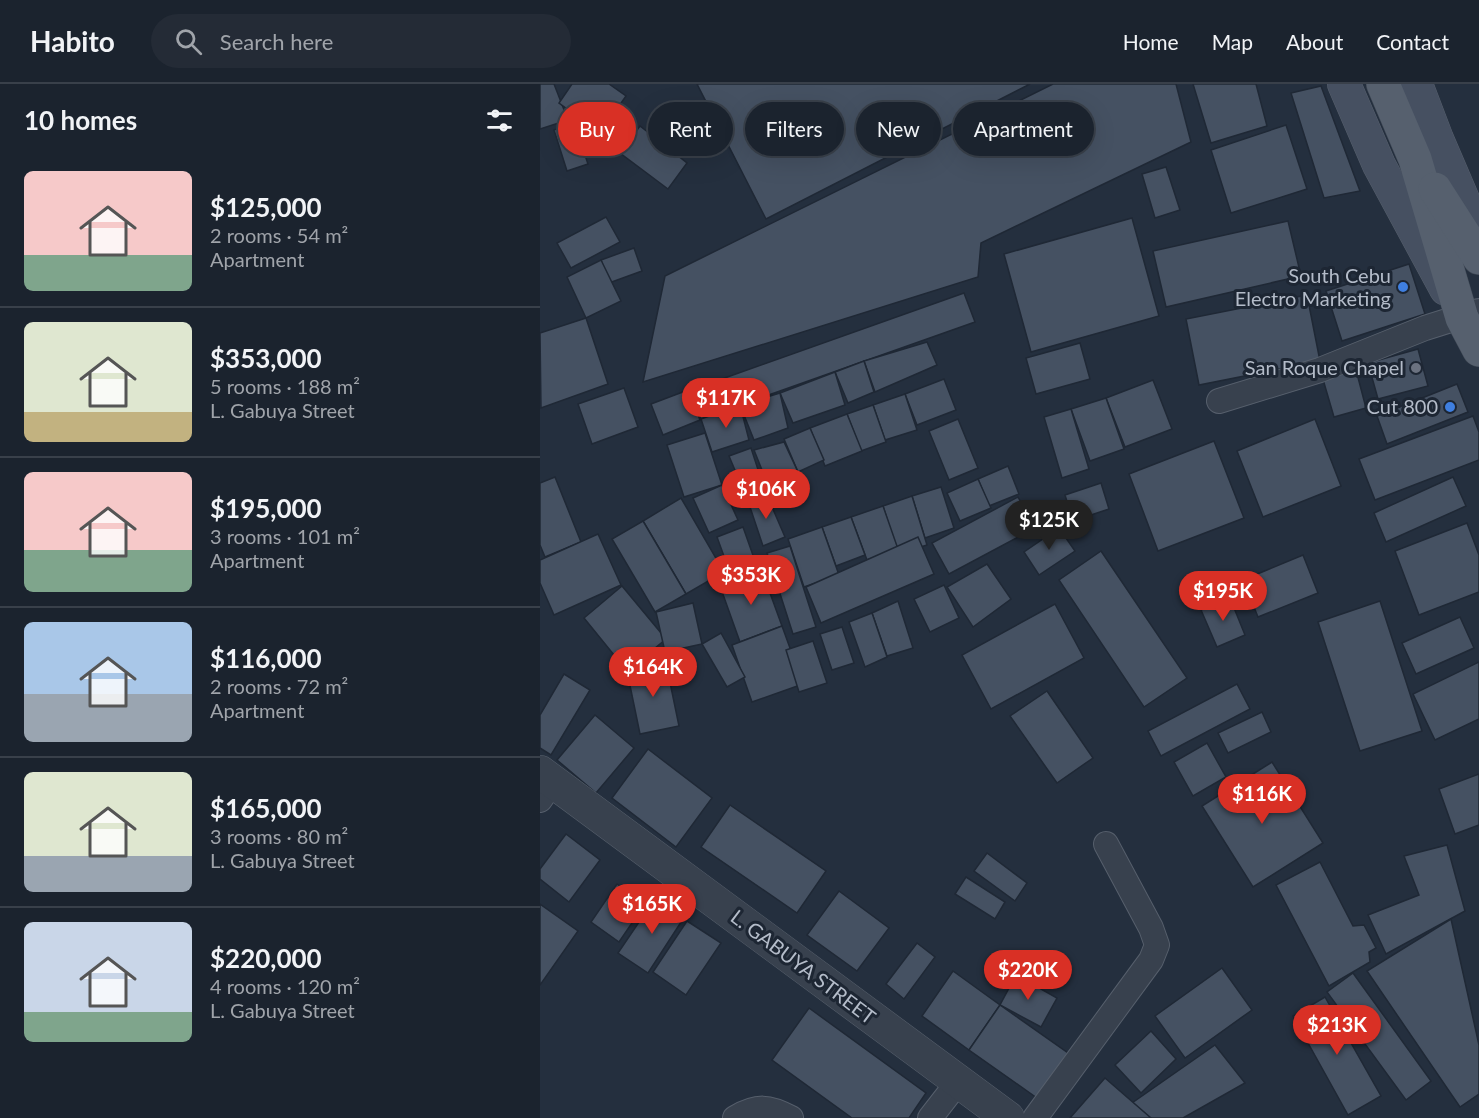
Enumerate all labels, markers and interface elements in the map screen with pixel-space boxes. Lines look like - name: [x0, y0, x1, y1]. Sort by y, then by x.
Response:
- search box: [151, 14, 571, 68]
- text: Habito: [30, 24, 115, 58]
- icon: search: [172, 25, 205, 58]
- text: Search here: [220, 28, 333, 55]
- text: Home: [1123, 29, 1179, 54]
- text: Map: [1212, 29, 1253, 54]
- text: About: [1286, 29, 1343, 54]
- text: Contact: [1376, 29, 1449, 54]
- chip: Buy: [558, 102, 636, 156]
- chip: Rent: [648, 102, 733, 156]
- chip: Filters: [745, 102, 844, 156]
- chip: New: [856, 102, 941, 156]
- chip: Apartment: [953, 102, 1094, 156]
- text: 10 homes: [24, 104, 137, 136]
- icon: filters: [483, 104, 516, 137]
- text: $125,000: [210, 191, 322, 223]
- icon: home: [72, 195, 144, 267]
- text: 2 rooms · 54 m²: [210, 223, 348, 247]
- text: Apartment: [210, 247, 304, 271]
- place label: South Cebu Electro Marketing: [1235, 263, 1391, 310]
- marker: South Cebu Electro Marketing: [1396, 280, 1410, 294]
- text: $353,000: [210, 342, 322, 374]
- icon: home: [72, 346, 144, 418]
- place label: San Roque Chapel: [1245, 355, 1404, 379]
- marker: San Roque Chapel: [1409, 361, 1423, 375]
- text: 5 rooms · 188 m²: [210, 374, 360, 398]
- pin: $117K: [684, 378, 768, 429]
- text: $117K: [696, 385, 756, 409]
- place label: Cut 800: [1367, 394, 1438, 418]
- text: L. Gabuya Street: [210, 398, 355, 422]
- marker: Cut 800: [1443, 400, 1457, 414]
- pin: $106K: [724, 469, 808, 520]
- text: $106K: [736, 476, 796, 500]
- text: $195,000: [210, 492, 322, 524]
- icon: home: [72, 496, 144, 568]
- pin: $125K: [1007, 500, 1091, 551]
- text: $125K: [1019, 507, 1079, 531]
- text: 3 rooms · 101 m²: [210, 524, 360, 548]
- text: Apartment: [210, 548, 304, 572]
- pin: $353K: [709, 555, 793, 606]
- text: $353K: [721, 562, 781, 586]
- pin: $195K: [1181, 571, 1265, 622]
- text: $195K: [1193, 578, 1253, 602]
- text: $116,000: [210, 642, 322, 674]
- icon: home: [72, 646, 144, 718]
- pin: $164K: [611, 647, 695, 698]
- text: $164K: [623, 654, 683, 678]
- text: 2 rooms · 72 m²: [210, 674, 348, 698]
- text: Apartment: [210, 698, 304, 722]
- pin: $116K: [1220, 774, 1304, 825]
- text: $116K: [1232, 781, 1292, 805]
- text: $165,000: [210, 792, 322, 824]
- icon: home: [72, 796, 144, 868]
- text: 3 rooms · 80 m²: [210, 824, 348, 848]
- text: L. Gabuya Street: [210, 848, 355, 872]
- pin: $165K: [610, 884, 694, 935]
- text: $165K: [622, 891, 682, 915]
- street label: L. GABUYA STREET: [727, 904, 881, 1029]
- text: $220,000: [210, 942, 322, 974]
- icon: home: [72, 946, 144, 1018]
- pin: $220K: [986, 950, 1070, 1001]
- text: $220K: [998, 957, 1058, 981]
- text: 4 rooms · 120 m²: [210, 974, 360, 998]
- text: L. Gabuya Street: [210, 998, 355, 1022]
- pin: $213K: [1295, 1005, 1379, 1056]
- text: $213K: [1307, 1012, 1367, 1036]

